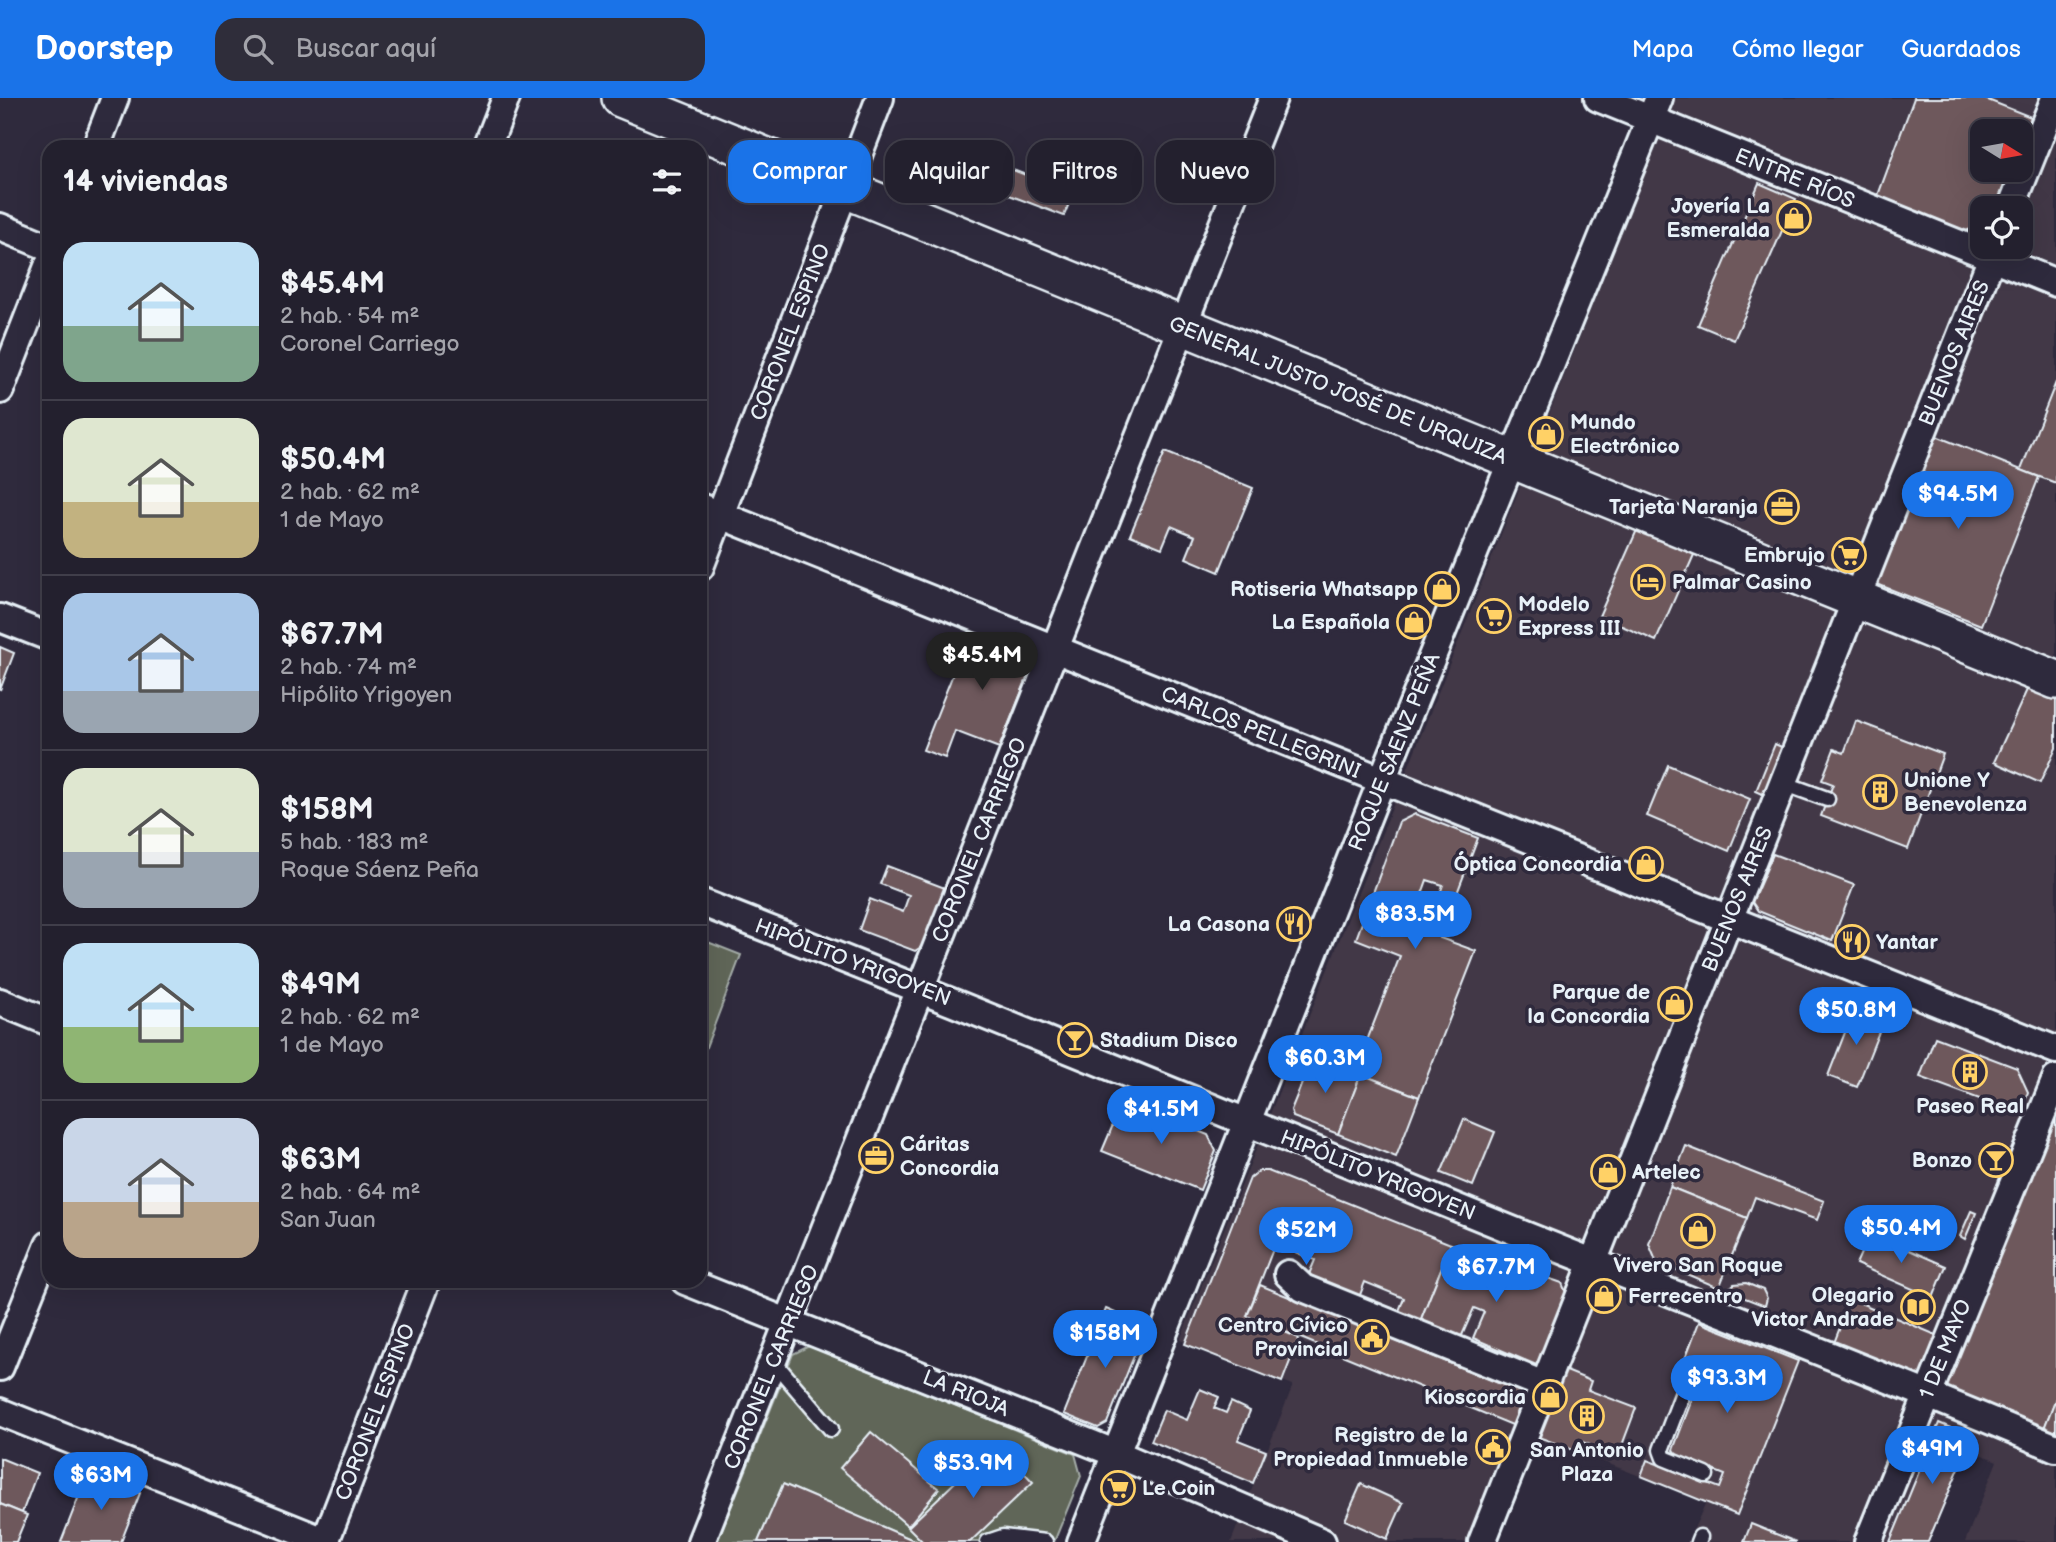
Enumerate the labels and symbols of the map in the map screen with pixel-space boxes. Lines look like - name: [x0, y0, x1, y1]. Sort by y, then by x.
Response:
- north arrow: [1970, 119, 2034, 182]
- street label: ENTRE RÍOS: [1731, 143, 1858, 214]
- place label: Joyería La Esmeralda: [1667, 194, 1770, 243]
- shop icon: Joyería La Esmeralda: [1775, 199, 1813, 237]
- street label: CORONEL ESPINO: [745, 240, 836, 424]
- street label: BUENOS AIRES: [1914, 277, 1995, 429]
- street label: GENERAL JUSTO JOSÉ DE URQUIZA: [1165, 311, 1511, 470]
- place label: Mundo Electrónico: [1570, 410, 1680, 459]
- shop icon: Mundo Electrónico: [1527, 415, 1565, 453]
- pin: $94.5M: [1901, 472, 2015, 531]
- office icon: Tarjeta Naranja: [1763, 488, 1801, 526]
- place label: Tarjeta Naranja: [1609, 495, 1758, 520]
- supermarket icon: Embrujo: [1830, 536, 1868, 574]
- place label: Embrujo: [1744, 543, 1825, 568]
- hotel icon: Palmar Casino: [1629, 563, 1667, 601]
- shop icon: Rotiseria Whatsapp: [1423, 570, 1461, 608]
- place label: Palmar Casino: [1672, 570, 1812, 595]
- place label: Rotiseria Whatsapp: [1230, 577, 1418, 602]
- place label: Modelo Express III: [1518, 592, 1621, 641]
- supermarket icon: Modelo Express III: [1475, 597, 1513, 635]
- shop icon: La Española: [1395, 603, 1433, 641]
- place label: La Española: [1271, 610, 1390, 635]
- pin: $45.4M: [925, 632, 1039, 692]
- street label: ROQUE SÁENZ PEÑA: [1343, 649, 1446, 855]
- street label: CARLOS PELLEGRINI: [1158, 681, 1364, 784]
- street label: CORONEL CARRIEGO: [927, 734, 1032, 946]
- place label: Unione Y Benevolenza: [1904, 768, 2027, 817]
- building icon: Unione Y Benevolenza: [1861, 773, 1899, 811]
- street label: BUENOS AIRES: [1697, 823, 1778, 975]
- shop icon: Óptica Concordia: [1627, 845, 1665, 883]
- place label: Óptica Concordia: [1454, 850, 1622, 877]
- pin: $83.5M: [1358, 892, 1472, 951]
- restaurant icon: La Casona: [1275, 905, 1313, 943]
- place label: La Casona: [1167, 912, 1270, 937]
- street label: HIPÓLITO YRIGOYEN: [751, 914, 954, 1011]
- restaurant icon: Yantar: [1833, 923, 1871, 961]
- place label: Yantar: [1876, 930, 1938, 955]
- place label: Parque de la Concordia: [1528, 980, 1650, 1029]
- shop icon: Parque de la Concordia: [1656, 985, 1694, 1023]
- pin: $50.8M: [1799, 988, 1913, 1047]
- bar icon: Stadium Disco: [1056, 1021, 1094, 1059]
- place label: Stadium Disco: [1100, 1028, 1238, 1053]
- pin: $60.3M: [1268, 1035, 1382, 1095]
- building icon: Paseo Real: [1951, 1053, 1989, 1091]
- pin: $41.5M: [1104, 1086, 1218, 1146]
- place label: Paseo Real: [1916, 1094, 2024, 1119]
- street label: HIPÓLITO YRIGOYEN: [1277, 1125, 1479, 1226]
- place label: Cáritas Concordia: [900, 1132, 999, 1181]
- office icon: Cáritas Concordia: [857, 1137, 895, 1175]
- bar icon: Bonzo: [1977, 1141, 2015, 1179]
- place label: Bonzo: [1912, 1148, 1972, 1173]
- shop icon: Artelec: [1589, 1153, 1627, 1191]
- place label: Artelec: [1631, 1160, 1701, 1185]
- pin: $50.4M: [1844, 1206, 1958, 1265]
- pin: $52M: [1265, 1208, 1347, 1267]
- shop icon: Vivero San Roque: [1679, 1212, 1717, 1250]
- pin: $67.7M: [1439, 1244, 1553, 1304]
- place label: Vivero San Roque: [1613, 1253, 1783, 1278]
- street label: CORONEL CARRIEGO: [719, 1261, 824, 1473]
- shop icon: Ferrecentro: [1585, 1277, 1623, 1315]
- place label: Olegario Victor Andrade: [1751, 1283, 1894, 1332]
- place label: Ferrecentro: [1628, 1284, 1743, 1309]
- library icon: Olegario Victor Andrade: [1899, 1288, 1937, 1326]
- street label: 1 DE MAYO: [1914, 1296, 1977, 1402]
- pin: $158M: [1056, 1310, 1154, 1370]
- place label: Centro Cívico Provincial: [1218, 1313, 1348, 1362]
- public building icon: Centro Cívico Provincial: [1353, 1318, 1391, 1356]
- street label: CORONEL ESPINO: [330, 1320, 421, 1504]
- pin: $93.3M: [1670, 1356, 1784, 1415]
- street label: LA RIOJA: [919, 1365, 1013, 1422]
- shop icon: Kioscordia: [1531, 1378, 1569, 1416]
- place label: Kioscordia: [1424, 1385, 1526, 1410]
- building icon: San Antonio Plaza: [1568, 1397, 1606, 1435]
- place label: Registro de la Propiedad Inmueble: [1273, 1423, 1468, 1472]
- pin: $49M: [1891, 1426, 1973, 1486]
- public building icon: Registro de la Propiedad Inmueble: [1474, 1428, 1512, 1466]
- place label: San Antonio Plaza: [1530, 1438, 1644, 1487]
- pin: $53.9M: [916, 1440, 1030, 1500]
- pin: $63M: [60, 1452, 142, 1512]
- supermarket icon: Le Coin: [1099, 1469, 1137, 1507]
- place label: Le Coin: [1142, 1476, 1215, 1501]

